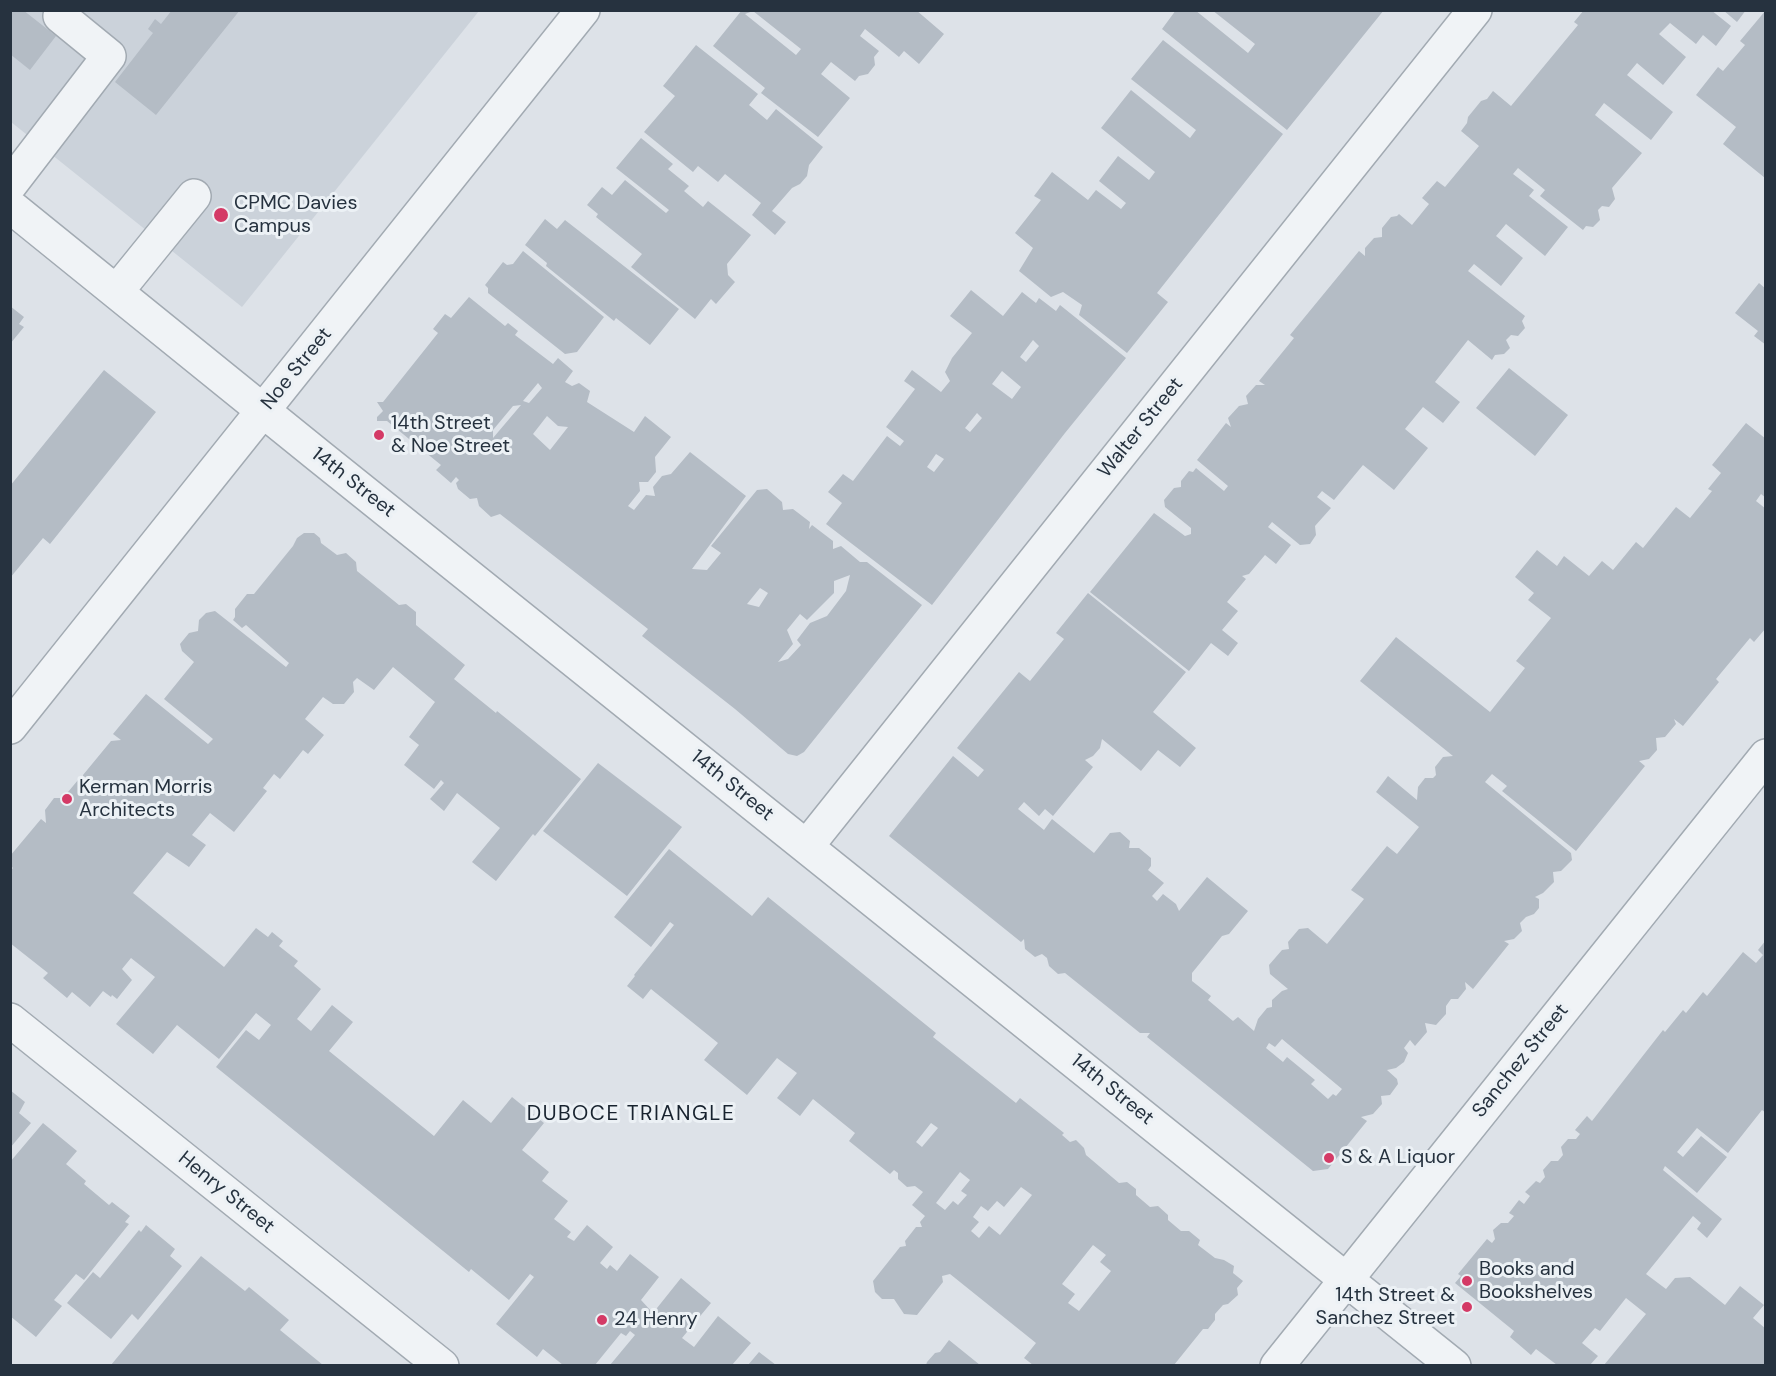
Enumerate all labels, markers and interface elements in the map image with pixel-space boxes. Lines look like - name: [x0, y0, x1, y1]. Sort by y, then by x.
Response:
- place label: CPMC Davies Campus: [234, 192, 357, 239]
- marker: CPMC Davies Campus: [212, 206, 230, 224]
- street label: Noe Street: [257, 323, 337, 415]
- street label: Walter Street: [1093, 373, 1189, 483]
- place label: 14th Street & Noe Street: [391, 412, 510, 459]
- marker: 14th Street & Noe Street: [372, 428, 386, 442]
- street label: 14th Street: [306, 443, 400, 523]
- street label: 14th Street: [686, 745, 778, 827]
- place label: Kerman Morris Architects: [79, 776, 213, 823]
- marker: Kerman Morris Architects: [60, 792, 74, 806]
- street label: Sanchez Street: [1468, 999, 1574, 1123]
- street label: 14th Street: [1066, 1049, 1158, 1131]
- district label: DUBOCE TRIANGLE: [527, 1101, 735, 1127]
- place label: S & A Liquor: [1341, 1146, 1455, 1170]
- street label: Henry Street: [173, 1147, 279, 1239]
- marker: S & A Liquor: [1322, 1151, 1336, 1165]
- place label: Books and Bookshelves: [1479, 1258, 1593, 1305]
- marker: Books and Bookshelves: [1460, 1274, 1474, 1288]
- place label: 14th Street & Sanchez Street: [1316, 1284, 1455, 1331]
- marker: 14th Street & Sanchez Street: [1460, 1300, 1474, 1314]
- place label: 24 Henry: [614, 1308, 698, 1332]
- marker: 24 Henry: [595, 1313, 609, 1327]

